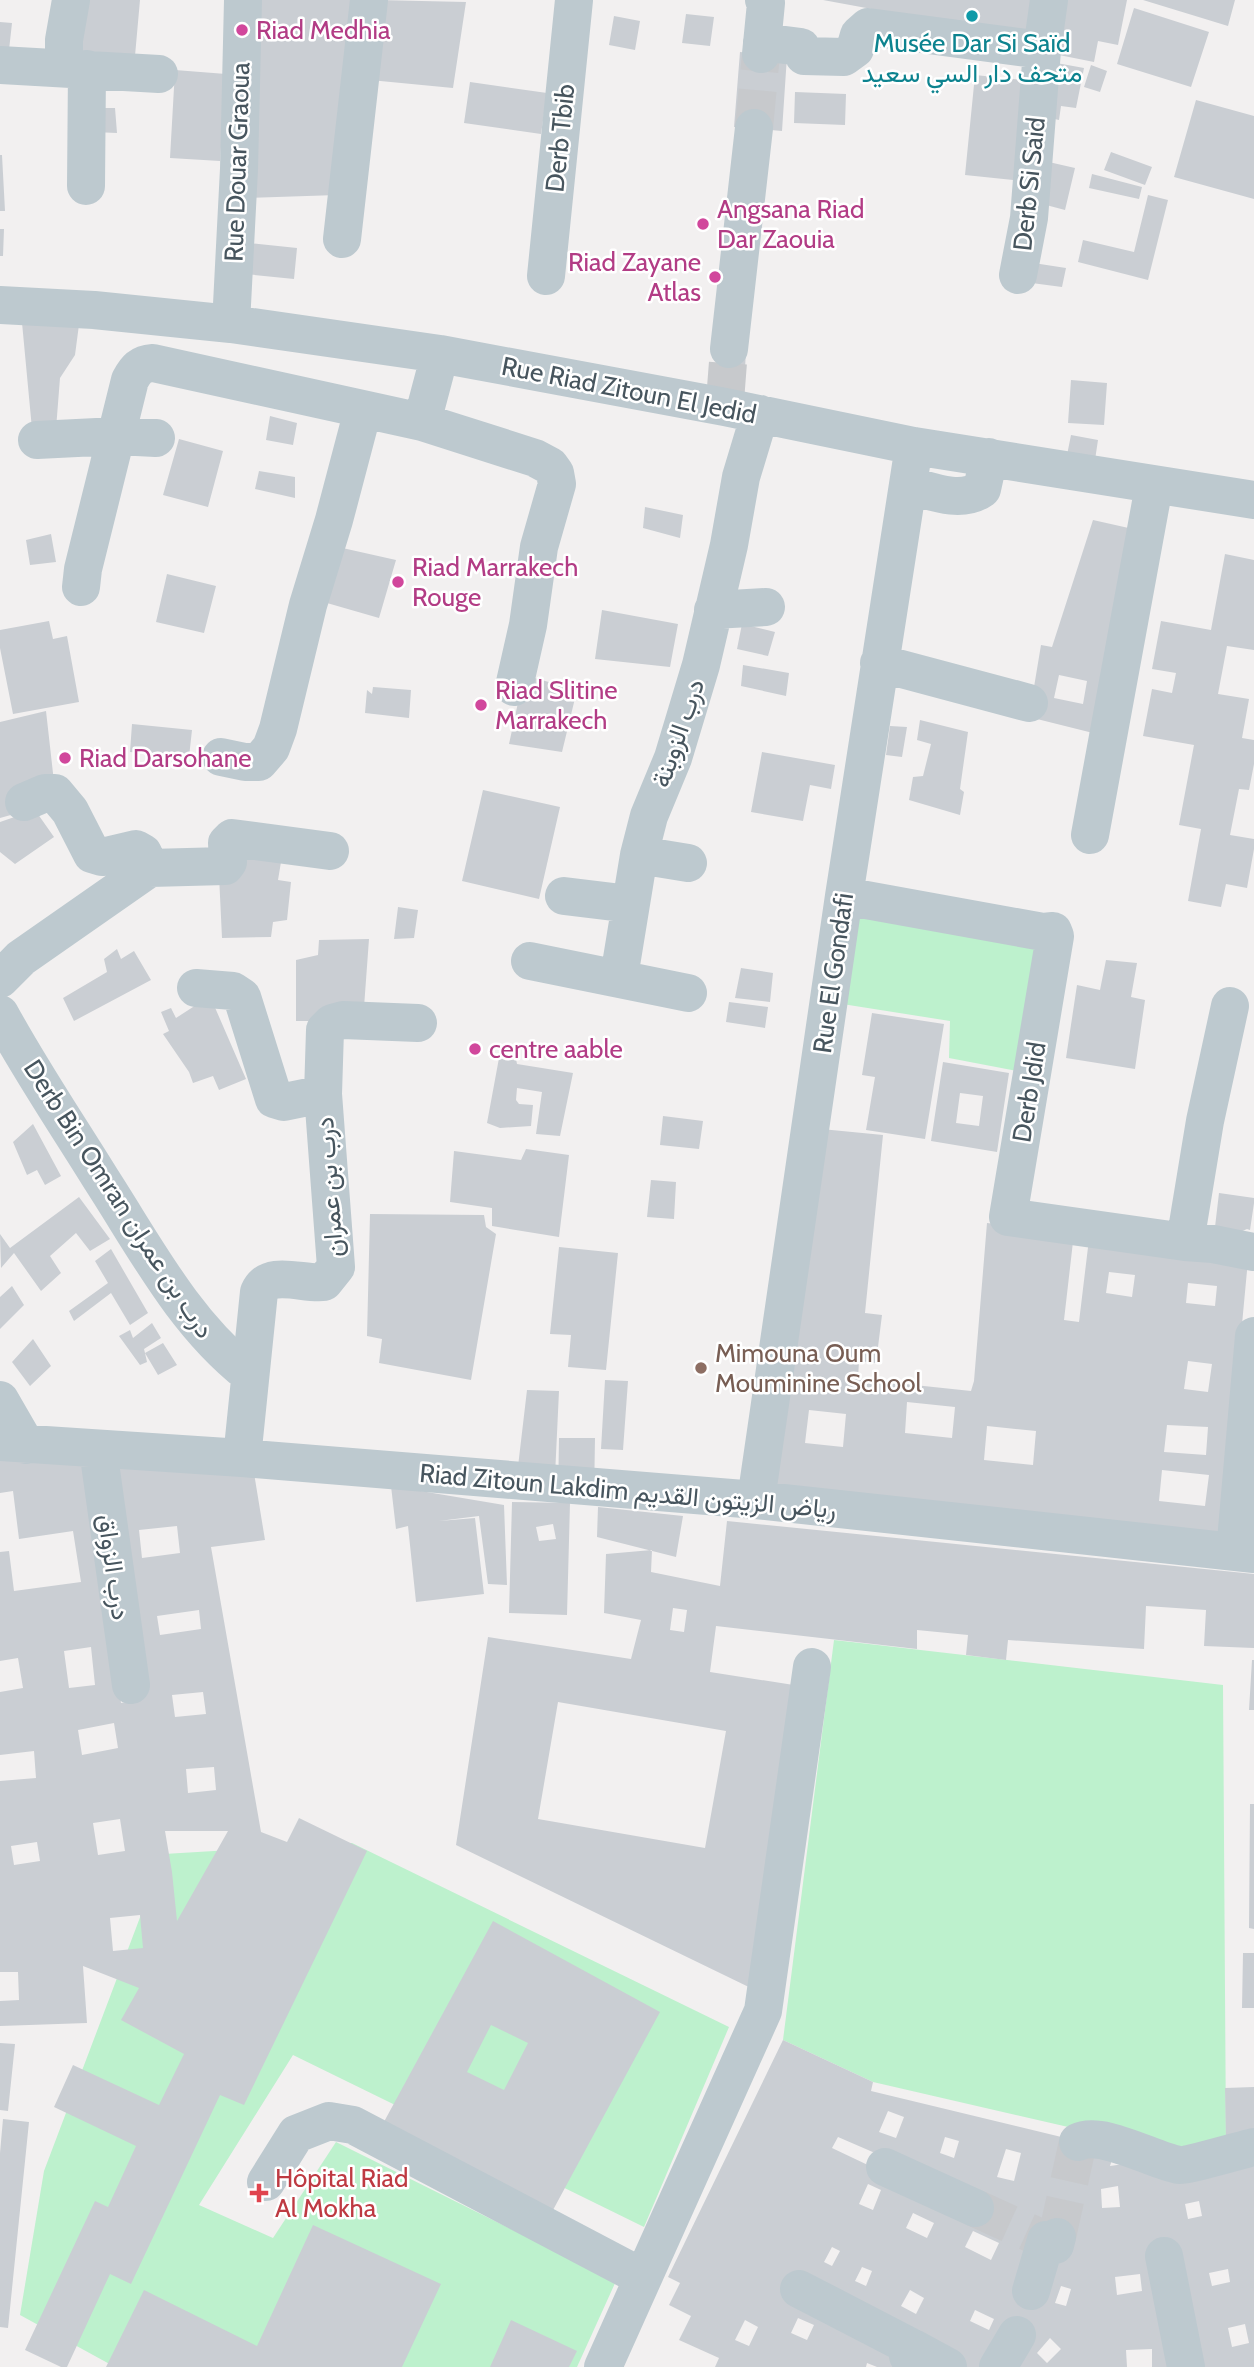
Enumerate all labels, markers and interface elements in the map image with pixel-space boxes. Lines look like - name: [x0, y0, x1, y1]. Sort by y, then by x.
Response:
- marker: Musée Dar Si Saïd متحف دار السي سعيد: [964, 8, 980, 24]
- place label: Riad Medhia: [256, 14, 391, 46]
- marker: Riad Medhia: [234, 22, 250, 38]
- place label: Musée Dar Si Saïd متحف دار السي سعيد: [862, 27, 1082, 94]
- street label: Rue Douar Graoua: [218, 61, 256, 262]
- street label: Derb Tbib: [538, 82, 582, 194]
- street label: Derb Si Said: [1006, 115, 1052, 253]
- place label: Angsana Riad Dar Zaouia: [717, 193, 865, 255]
- marker: Angsana Riad Dar Zaouia: [695, 216, 711, 232]
- place label: Riad Zayane Atlas: [568, 246, 701, 308]
- marker: Riad Zayane Atlas: [707, 269, 723, 285]
- street label: Rue Riad Zitoun El Jedid: [499, 350, 759, 430]
- place label: Riad Marrakech Rouge: [412, 551, 578, 613]
- marker: Riad Marrakech Rouge: [390, 574, 406, 590]
- place label: Riad Slitine Marrakech: [495, 674, 618, 736]
- street label: درب الزوبنة: [645, 675, 711, 791]
- marker: Riad Slitine Marrakech: [473, 697, 489, 713]
- place label: Riad Darsohane: [79, 742, 252, 774]
- marker: Riad Darsohane: [57, 750, 73, 766]
- street label: Rue El Gondafi: [806, 891, 860, 1055]
- place label: centre aable: [489, 1033, 623, 1065]
- street label: Derb Jdid: [1005, 1040, 1053, 1144]
- marker: centre aable: [467, 1041, 483, 1057]
- street label: Derb Bin Omran درب بن عمران: [17, 1054, 221, 1344]
- street label: درب بن عمران: [308, 1116, 350, 1258]
- place label: Mimouna Oum Mouminine School: [715, 1337, 922, 1399]
- marker: Mimouna Oum Mouminine School: [693, 1360, 709, 1376]
- street label: Riad Zitoun Lakdim رياض الزيتون القديم: [418, 1457, 838, 1526]
- street label: درب الزواق: [91, 1512, 137, 1622]
- place label: Hôpital Riad Al Mokha: [275, 2162, 408, 2224]
- marker: Hôpital Riad Al Mokha: [249, 2183, 269, 2203]

